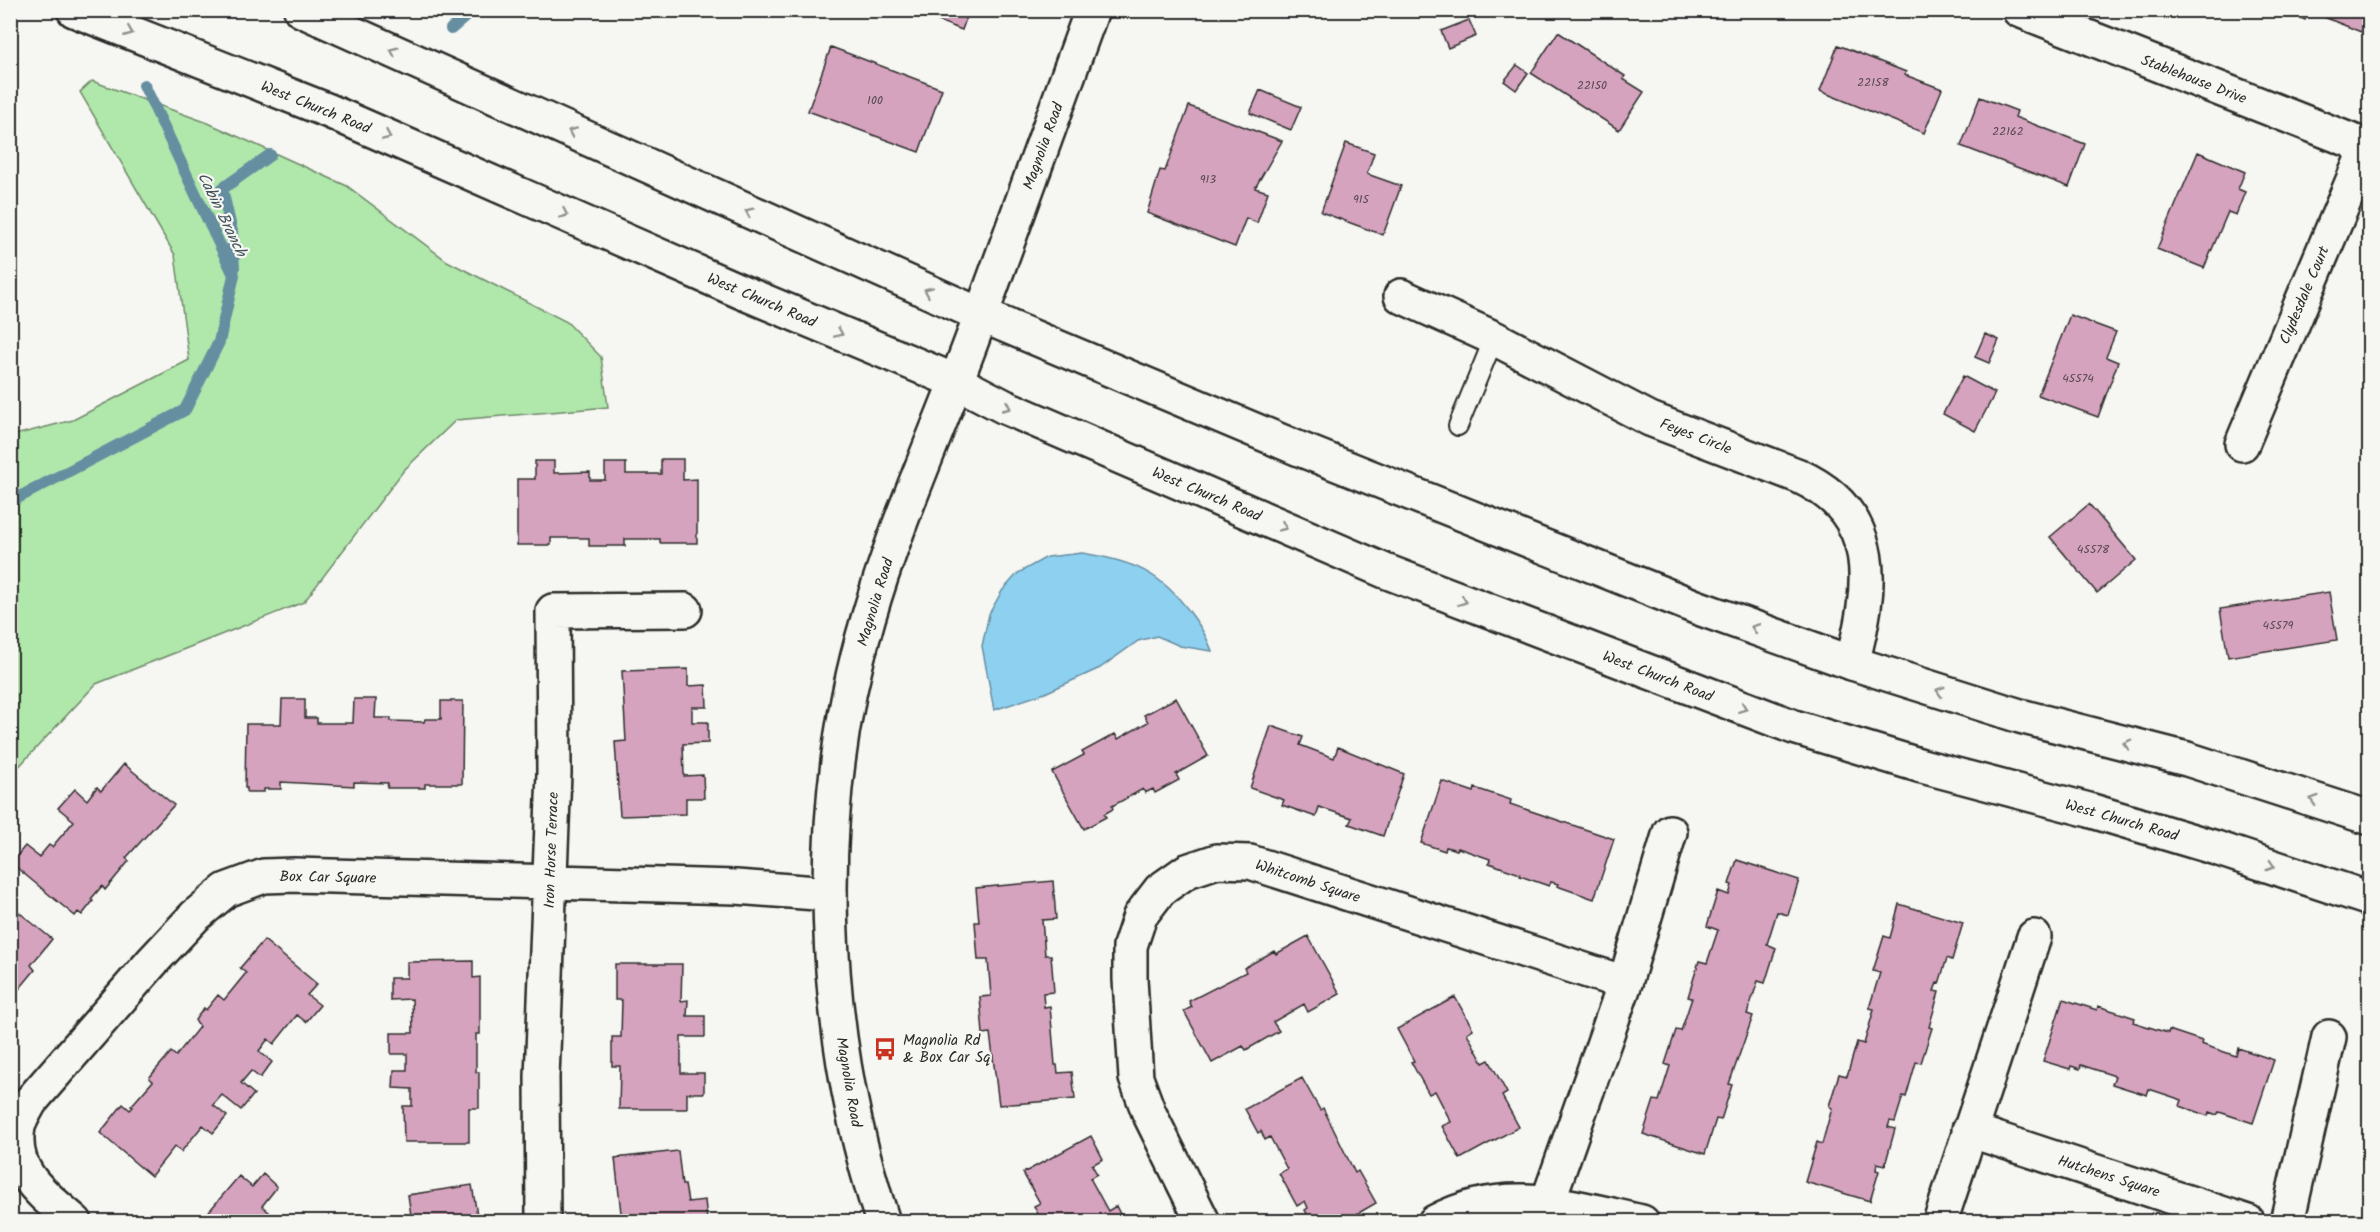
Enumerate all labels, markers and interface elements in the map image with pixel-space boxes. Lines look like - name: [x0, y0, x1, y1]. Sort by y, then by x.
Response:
- one-way arrow: [122, 25, 133, 37]
- one-way arrow: [390, 47, 401, 59]
- street label: Stablehouse Drive: [2137, 49, 2250, 111]
- house number: 22158: [1857, 73, 1889, 92]
- street label: West Church Road: [257, 75, 375, 141]
- house number: 22150: [1577, 76, 1607, 95]
- house number: 100: [867, 91, 883, 110]
- street label: Magnolia Road: [1017, 99, 1071, 193]
- house number: 22162: [1992, 122, 2024, 141]
- one-way arrow: [567, 127, 578, 139]
- one-way arrow: [381, 129, 392, 141]
- water label: Cabin Branch: [190, 168, 254, 263]
- house number: 913: [1200, 170, 1216, 189]
- house number: 915: [1353, 190, 1371, 209]
- one-way arrow: [558, 207, 569, 219]
- one-way arrow: [745, 207, 756, 219]
- street label: Clydesdale Court: [2273, 242, 2337, 348]
- street label: West Church Road: [703, 267, 820, 335]
- one-way arrow: [923, 286, 934, 298]
- one-way arrow: [833, 326, 844, 338]
- house number: 45574: [2062, 369, 2094, 388]
- one-way arrow: [1001, 400, 1012, 412]
- street label: Feyes Circle: [1656, 412, 1735, 462]
- street label: West Church Road: [1148, 461, 1265, 529]
- one-way arrow: [1276, 520, 1287, 532]
- house number: 45578: [2077, 540, 2110, 559]
- street label: Magnolia Road: [851, 555, 901, 649]
- one-way arrow: [1457, 594, 1468, 606]
- house number: 45579: [2263, 616, 2294, 635]
- one-way arrow: [1750, 623, 1761, 636]
- street label: West Church Road: [1599, 645, 1717, 709]
- one-way arrow: [1935, 686, 1946, 698]
- one-way arrow: [1737, 701, 1748, 713]
- one-way arrow: [2123, 738, 2133, 751]
- street label: Iron Horse Terrace: [538, 791, 566, 909]
- street label: West Church Road: [2062, 793, 2182, 849]
- one-way arrow: [2309, 795, 2320, 807]
- street label: Whitcomb Square: [1252, 854, 1364, 910]
- one-way arrow: [2265, 859, 2276, 872]
- street label: Box Car Square: [279, 865, 377, 891]
- place label: Magnolia Rd & Box Car Sq: [903, 1029, 990, 1070]
- street label: Magnolia Road: [828, 1035, 868, 1130]
- bus stop icon: Magnolia Rd & Box Car Sq: [872, 1036, 898, 1062]
- street label: Hutchens Square: [2055, 1149, 2163, 1205]

